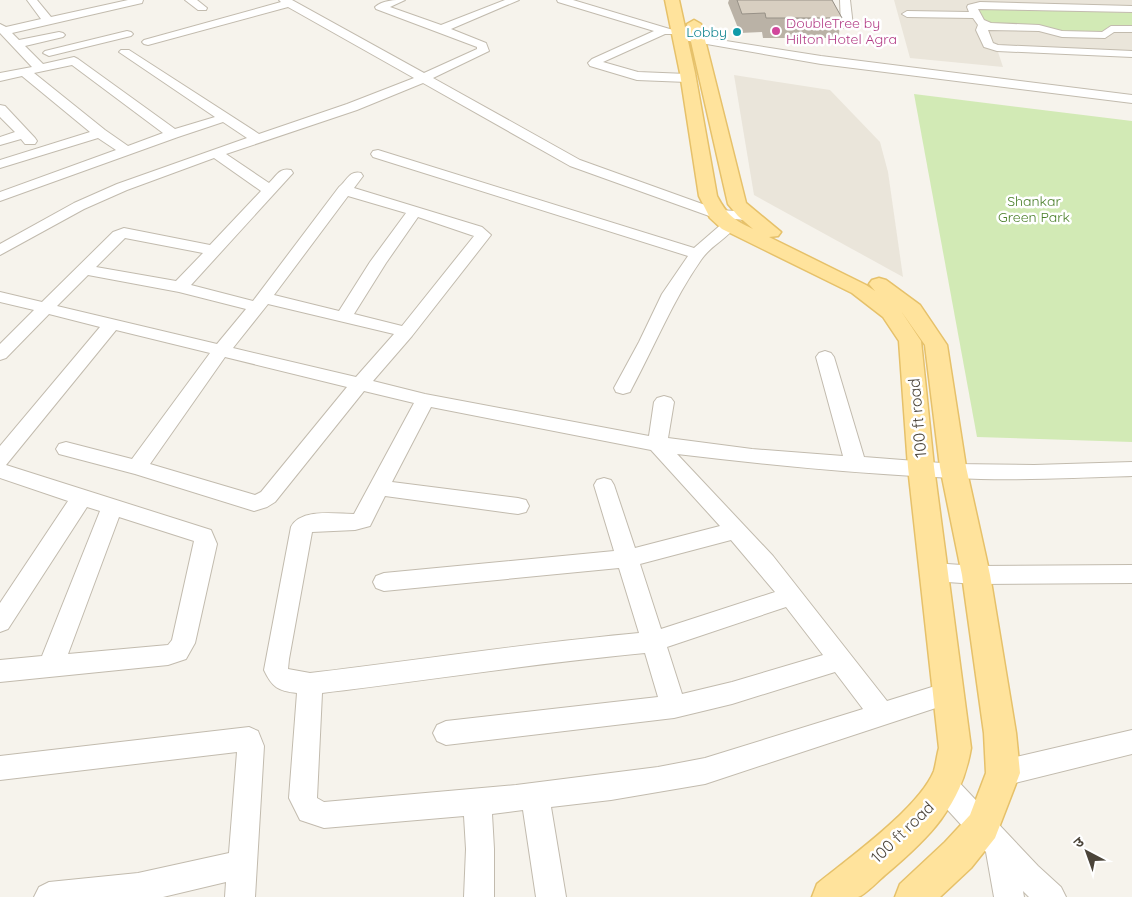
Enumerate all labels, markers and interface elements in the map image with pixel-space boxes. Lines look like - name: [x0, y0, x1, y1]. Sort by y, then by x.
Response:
- place label: DoubleTree by Hilton Hotel Agra: [786, 14, 897, 48]
- place label: Lobby: [686, 23, 727, 41]
- marker: DoubleTree by Hilton Hotel Agra: [770, 25, 782, 37]
- marker: Lobby: [731, 26, 743, 38]
- park label: Shankar Green Park: [998, 192, 1070, 226]
- street label: 100 ft road: [904, 377, 930, 459]
- street label: 100 ft road: [866, 797, 938, 867]
- north arrow: [1062, 827, 1112, 877]
- text: उ: [1069, 832, 1088, 852]

